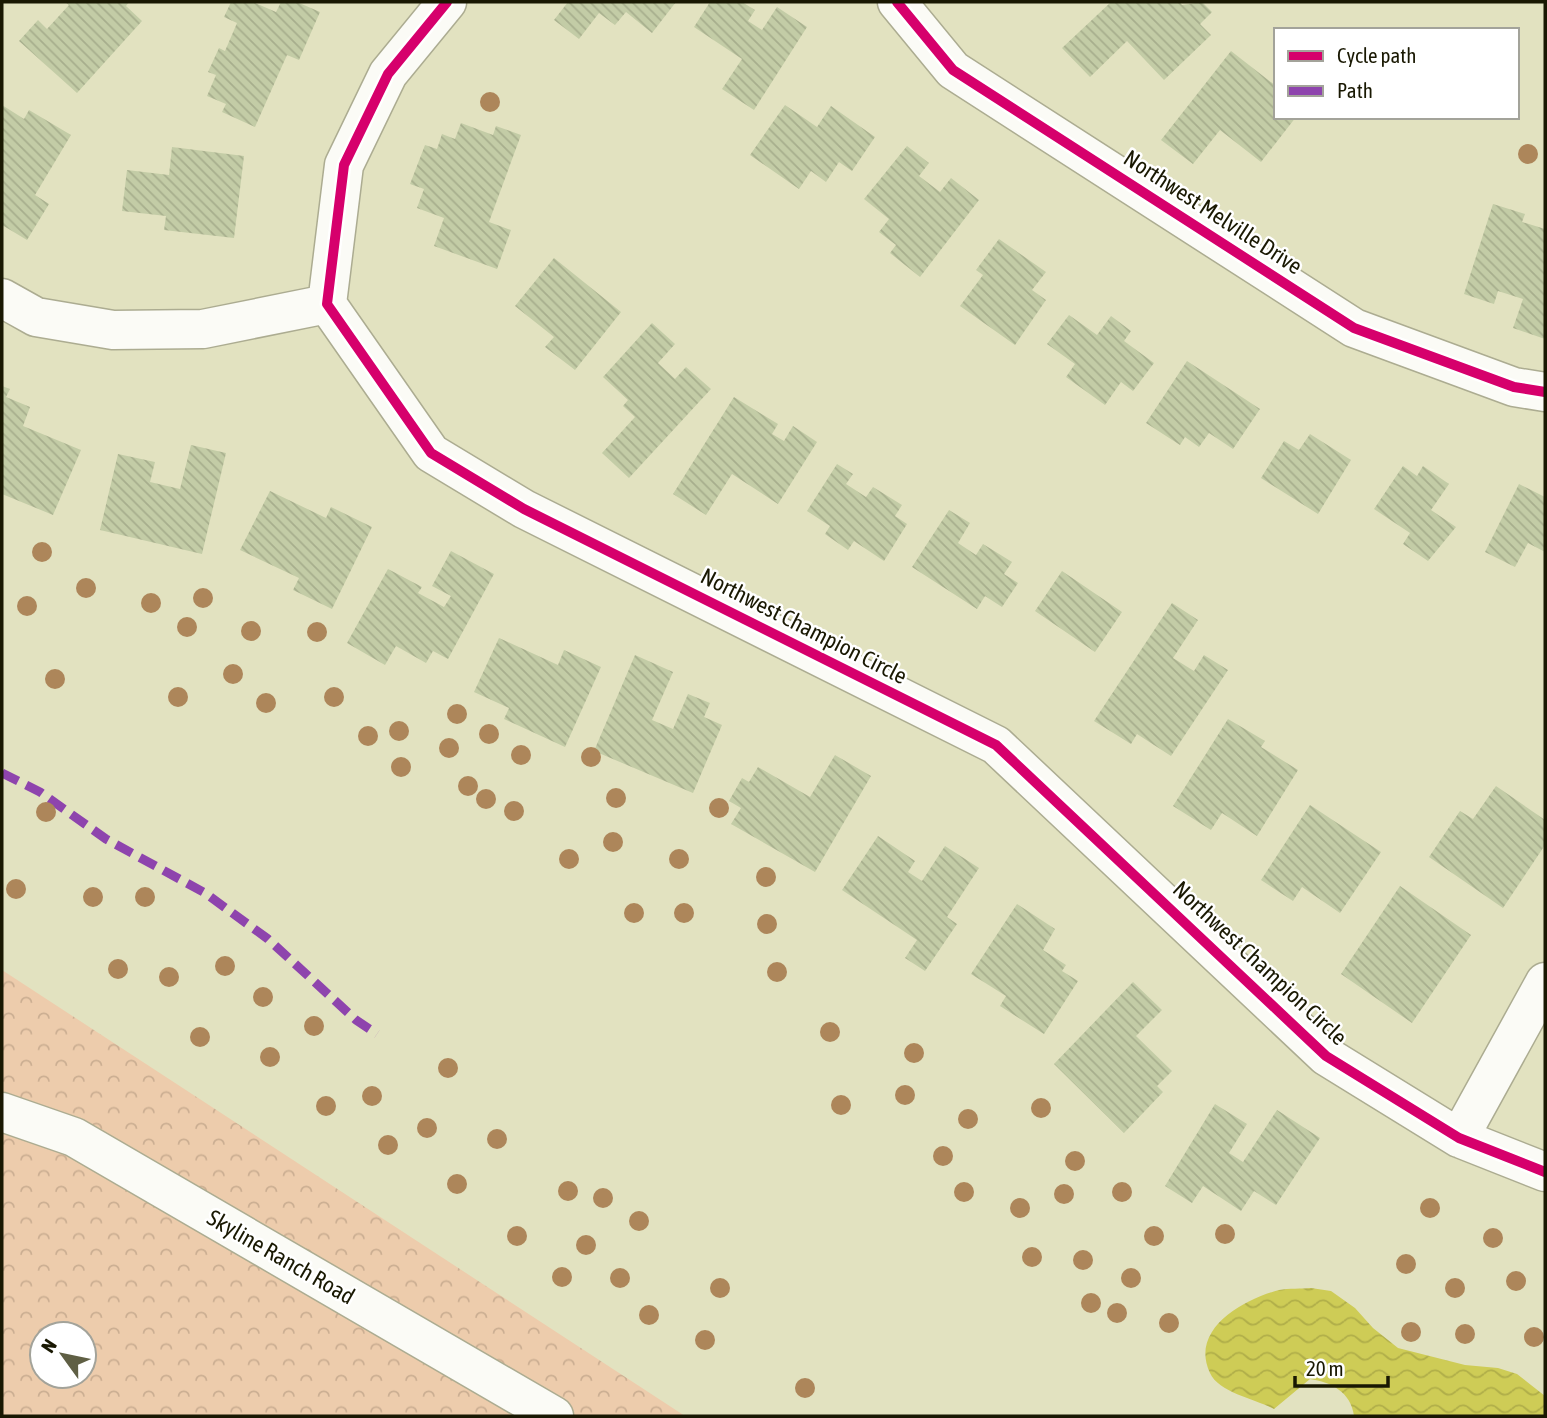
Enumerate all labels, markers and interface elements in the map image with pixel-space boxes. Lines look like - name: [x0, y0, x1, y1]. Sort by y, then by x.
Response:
- legend: [1274, 28, 1519, 119]
- text: Cycle path: [1337, 43, 1416, 67]
- text: Path: [1337, 78, 1373, 102]
- street label: Northwest Melville Drive: [1119, 145, 1307, 279]
- street label: Northwest Champion Circle: [697, 563, 911, 689]
- street label: Northwest Champion Circle: [1168, 876, 1352, 1050]
- street label: Skyline Ranch Road: [203, 1204, 359, 1310]
- north arrow: [28, 1320, 98, 1390]
- text: N: [36, 1335, 61, 1356]
- scale bar: [1295, 1344, 1388, 1388]
- text: 20 m: [1306, 1356, 1344, 1380]

